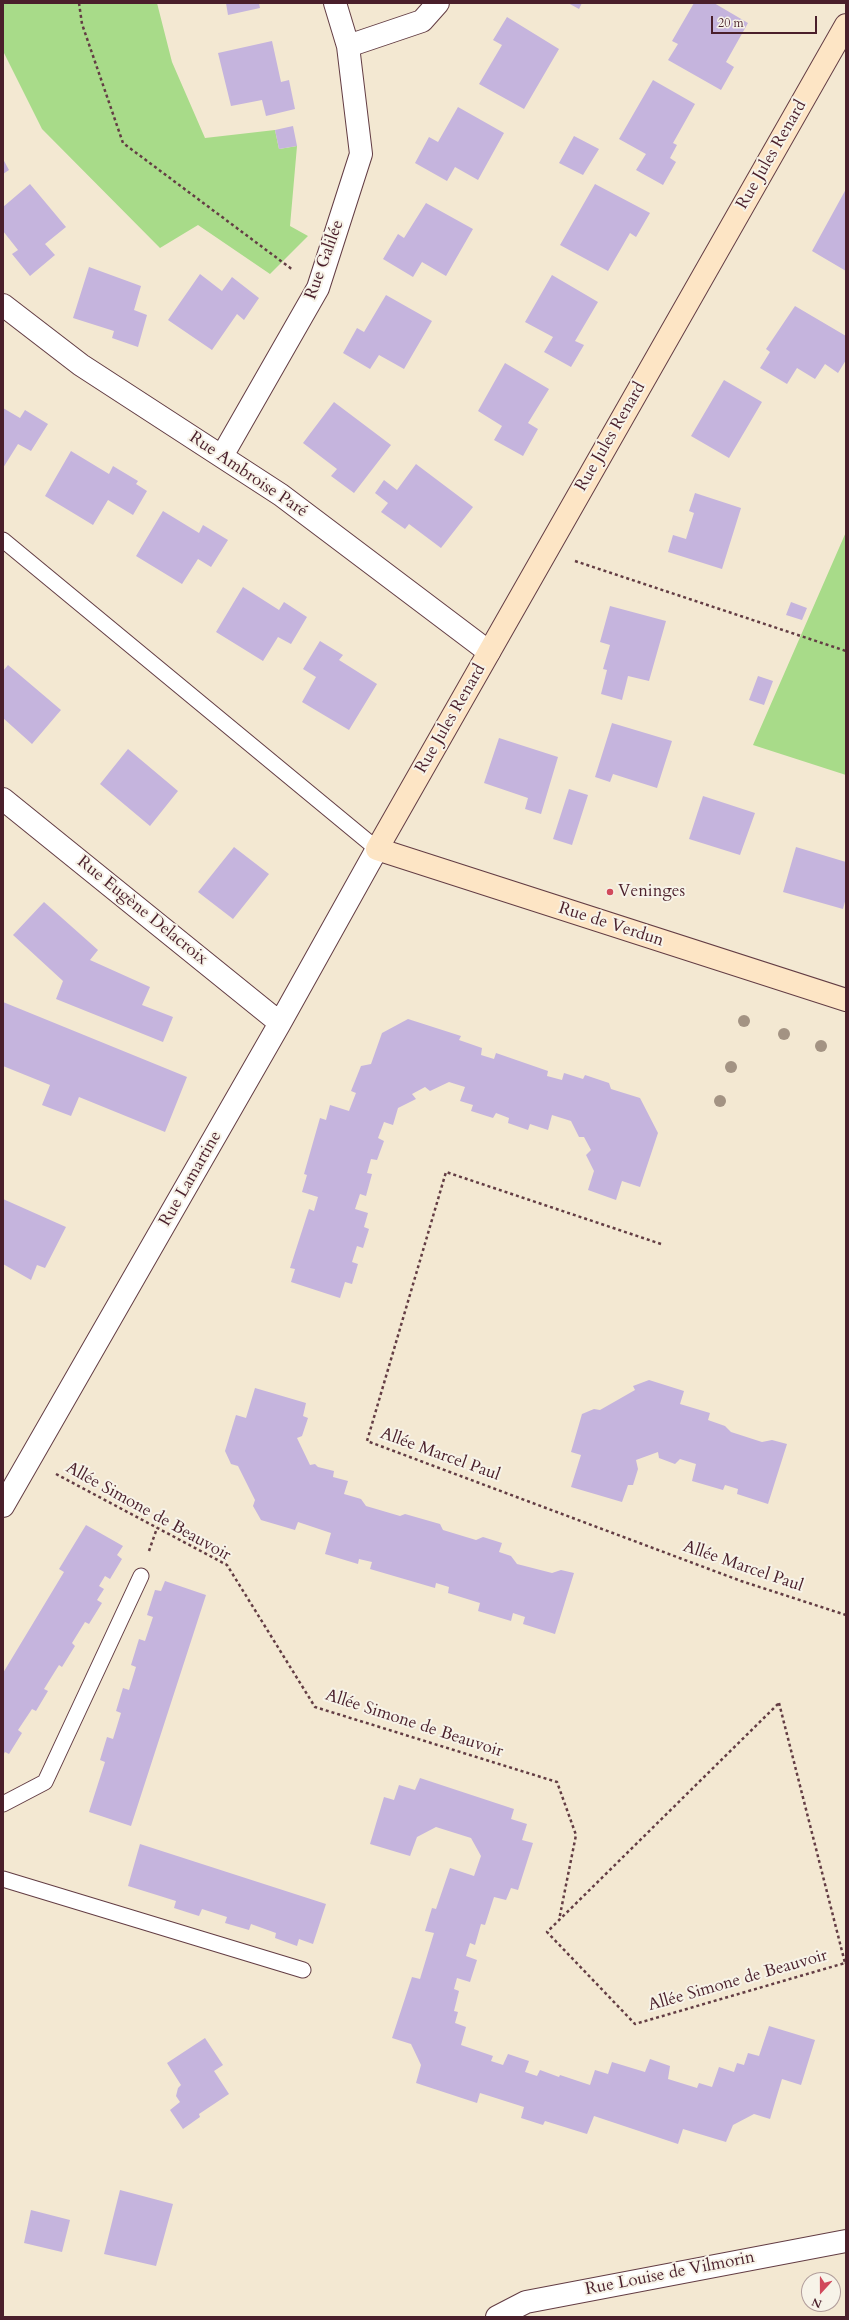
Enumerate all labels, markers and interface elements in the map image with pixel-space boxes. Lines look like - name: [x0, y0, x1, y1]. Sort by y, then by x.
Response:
- scale bar: [713, 8, 819, 34]
- text: 20 m: [718, 15, 744, 31]
- street label: Rue Jules Renard: [733, 97, 811, 213]
- street label: Rue Galilée: [301, 217, 349, 303]
- street label: Rue Jules Renard: [572, 379, 650, 495]
- street label: Rue Ambroise Paré: [185, 428, 311, 522]
- street label: Rue Jules Renard: [412, 661, 490, 777]
- street label: Rue Eugène Delacroix: [73, 852, 211, 970]
- place label: Veninges: [618, 882, 685, 902]
- marker: Veninges: [605, 887, 615, 897]
- street label: Rue de Verdun: [556, 898, 666, 952]
- street label: Rue Lamartine: [156, 1128, 226, 1230]
- street label: Allée Marcel Paul: [377, 1424, 503, 1486]
- street label: Allée Simone de Beauvoir: [62, 1458, 234, 1566]
- street label: Allée Marcel Paul: [680, 1537, 806, 1597]
- street label: Allée Simone de Beauvoir: [323, 1686, 505, 1762]
- street label: Allée Simone de Beauvoir: [646, 1946, 830, 2016]
- street label: Rue Louise de Vilmorin: [584, 2248, 756, 2300]
- north arrow: [801, 2272, 841, 2312]
- text: N: [810, 2294, 824, 2311]

